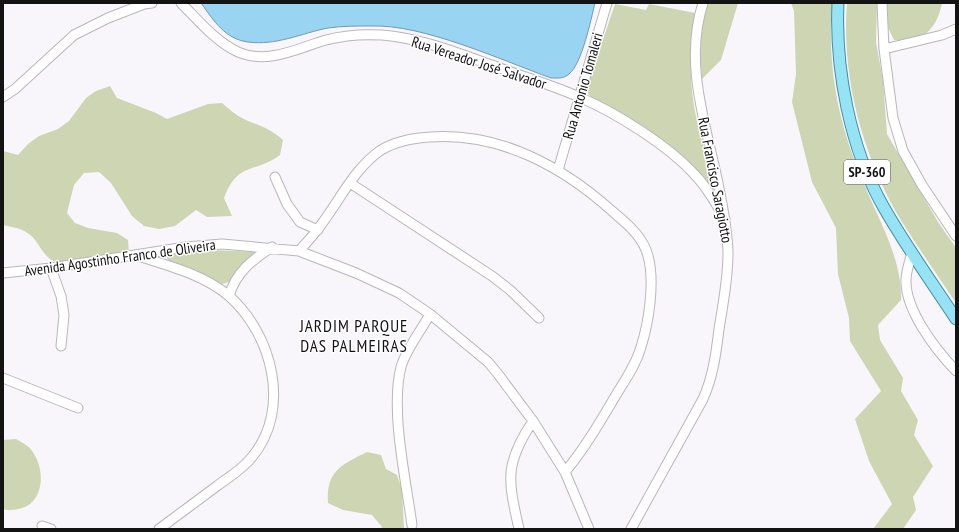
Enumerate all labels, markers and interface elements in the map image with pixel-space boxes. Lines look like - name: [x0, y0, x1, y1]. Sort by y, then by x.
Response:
- street label: Rua Antonio Tomaleri: [558, 30, 607, 141]
- street label: Rua Vereador José Salvador: [409, 32, 550, 94]
- street label: Rua Francisco Saragiotto: [694, 115, 737, 244]
- road number: SP-360: [844, 160, 890, 184]
- street label: Avenida Agostinho Franco de Oliveira: [23, 235, 217, 280]
- district label: JARDIM PARQUE DAS PALMEIRAS: [299, 315, 408, 357]

